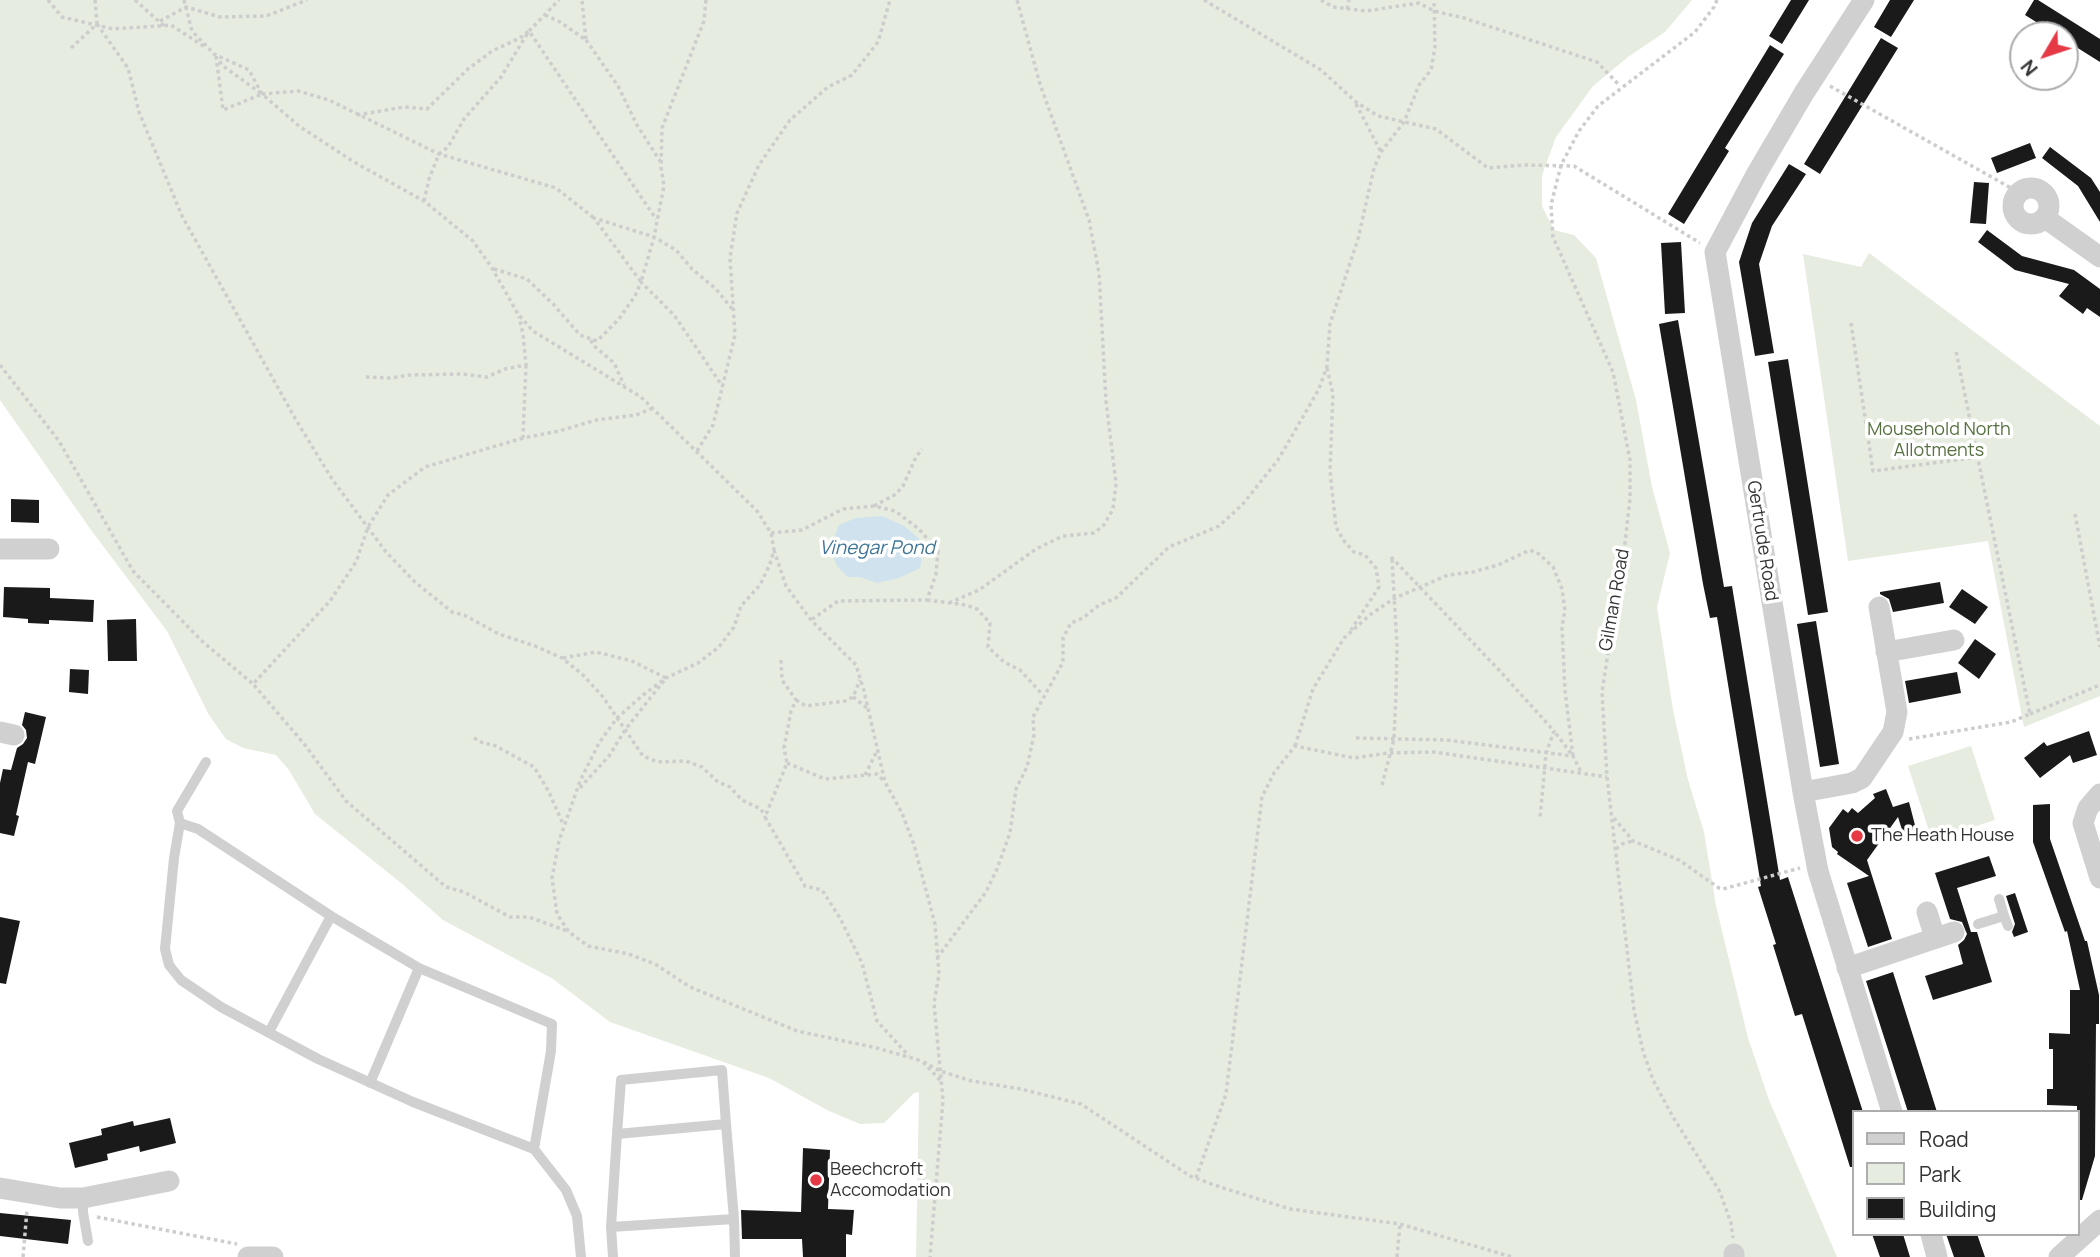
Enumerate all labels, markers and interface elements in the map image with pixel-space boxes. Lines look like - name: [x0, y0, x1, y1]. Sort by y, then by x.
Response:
- north arrow: [2009, 21, 2079, 91]
- text: N: [2015, 54, 2044, 81]
- park label: Mousehold North Allotments: [1867, 419, 2011, 462]
- street label: Gertrude Road: [1742, 479, 1782, 603]
- water label: Vinegar Pond: [819, 538, 935, 560]
- street label: Gilman Road: [1595, 547, 1635, 653]
- place label: The Heath House: [1871, 825, 2014, 847]
- marker: The Heath House: [1849, 828, 1865, 844]
- legend: [1852, 1110, 2079, 1236]
- text: Road: [1919, 1125, 1969, 1153]
- place label: Beechcroft Accomodation: [830, 1159, 951, 1202]
- text: Park: [1919, 1160, 1961, 1188]
- marker: Beechcroft Accomodation: [808, 1172, 824, 1188]
- text: Building: [1919, 1195, 1996, 1223]

